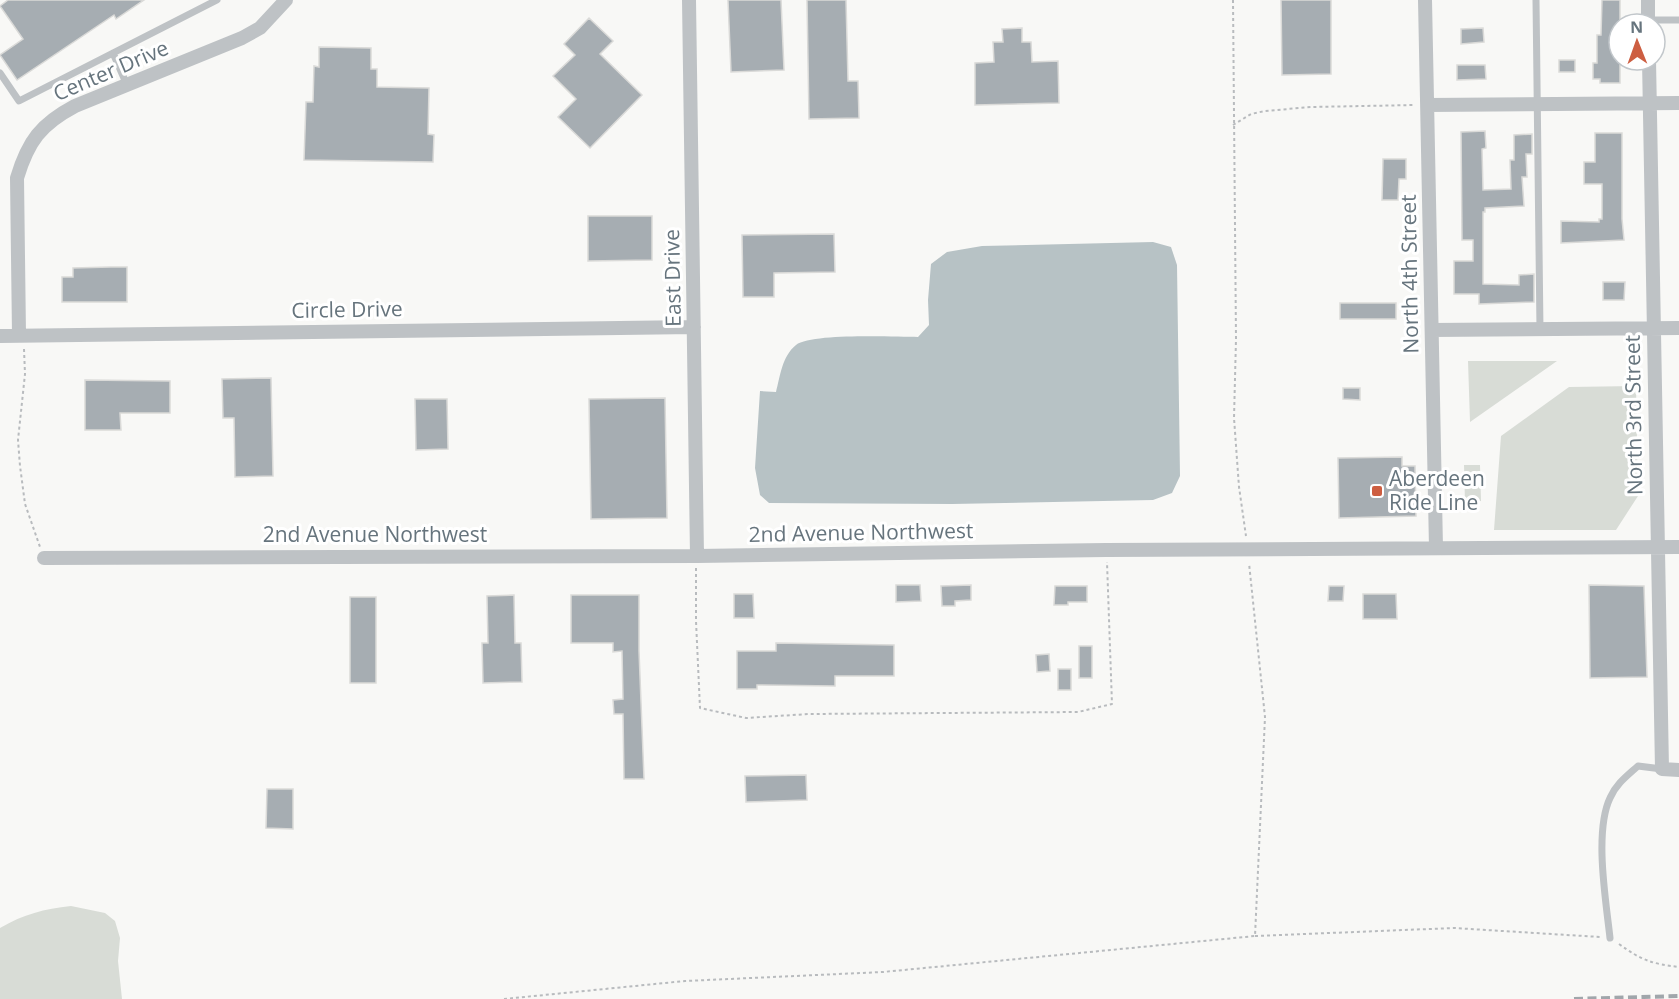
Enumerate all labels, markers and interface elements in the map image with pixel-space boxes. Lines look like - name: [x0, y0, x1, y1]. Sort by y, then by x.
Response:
- north arrow: [1607, 12, 1667, 72]
- text: N: [1630, 16, 1643, 38]
- street label: Center Drive: [49, 33, 173, 107]
- street label: North 4th Street: [1394, 194, 1424, 354]
- street label: East Drive: [657, 229, 687, 327]
- street label: Circle Drive: [291, 294, 403, 324]
- street label: North 3rd Street: [1618, 335, 1648, 495]
- place label: Aberdeen Ride Line: [1389, 464, 1485, 516]
- marker: Aberdeen Ride Line: [1370, 484, 1384, 498]
- street label: 2nd Avenue Northwest: [748, 516, 974, 548]
- street label: 2nd Avenue Northwest: [263, 520, 487, 548]

